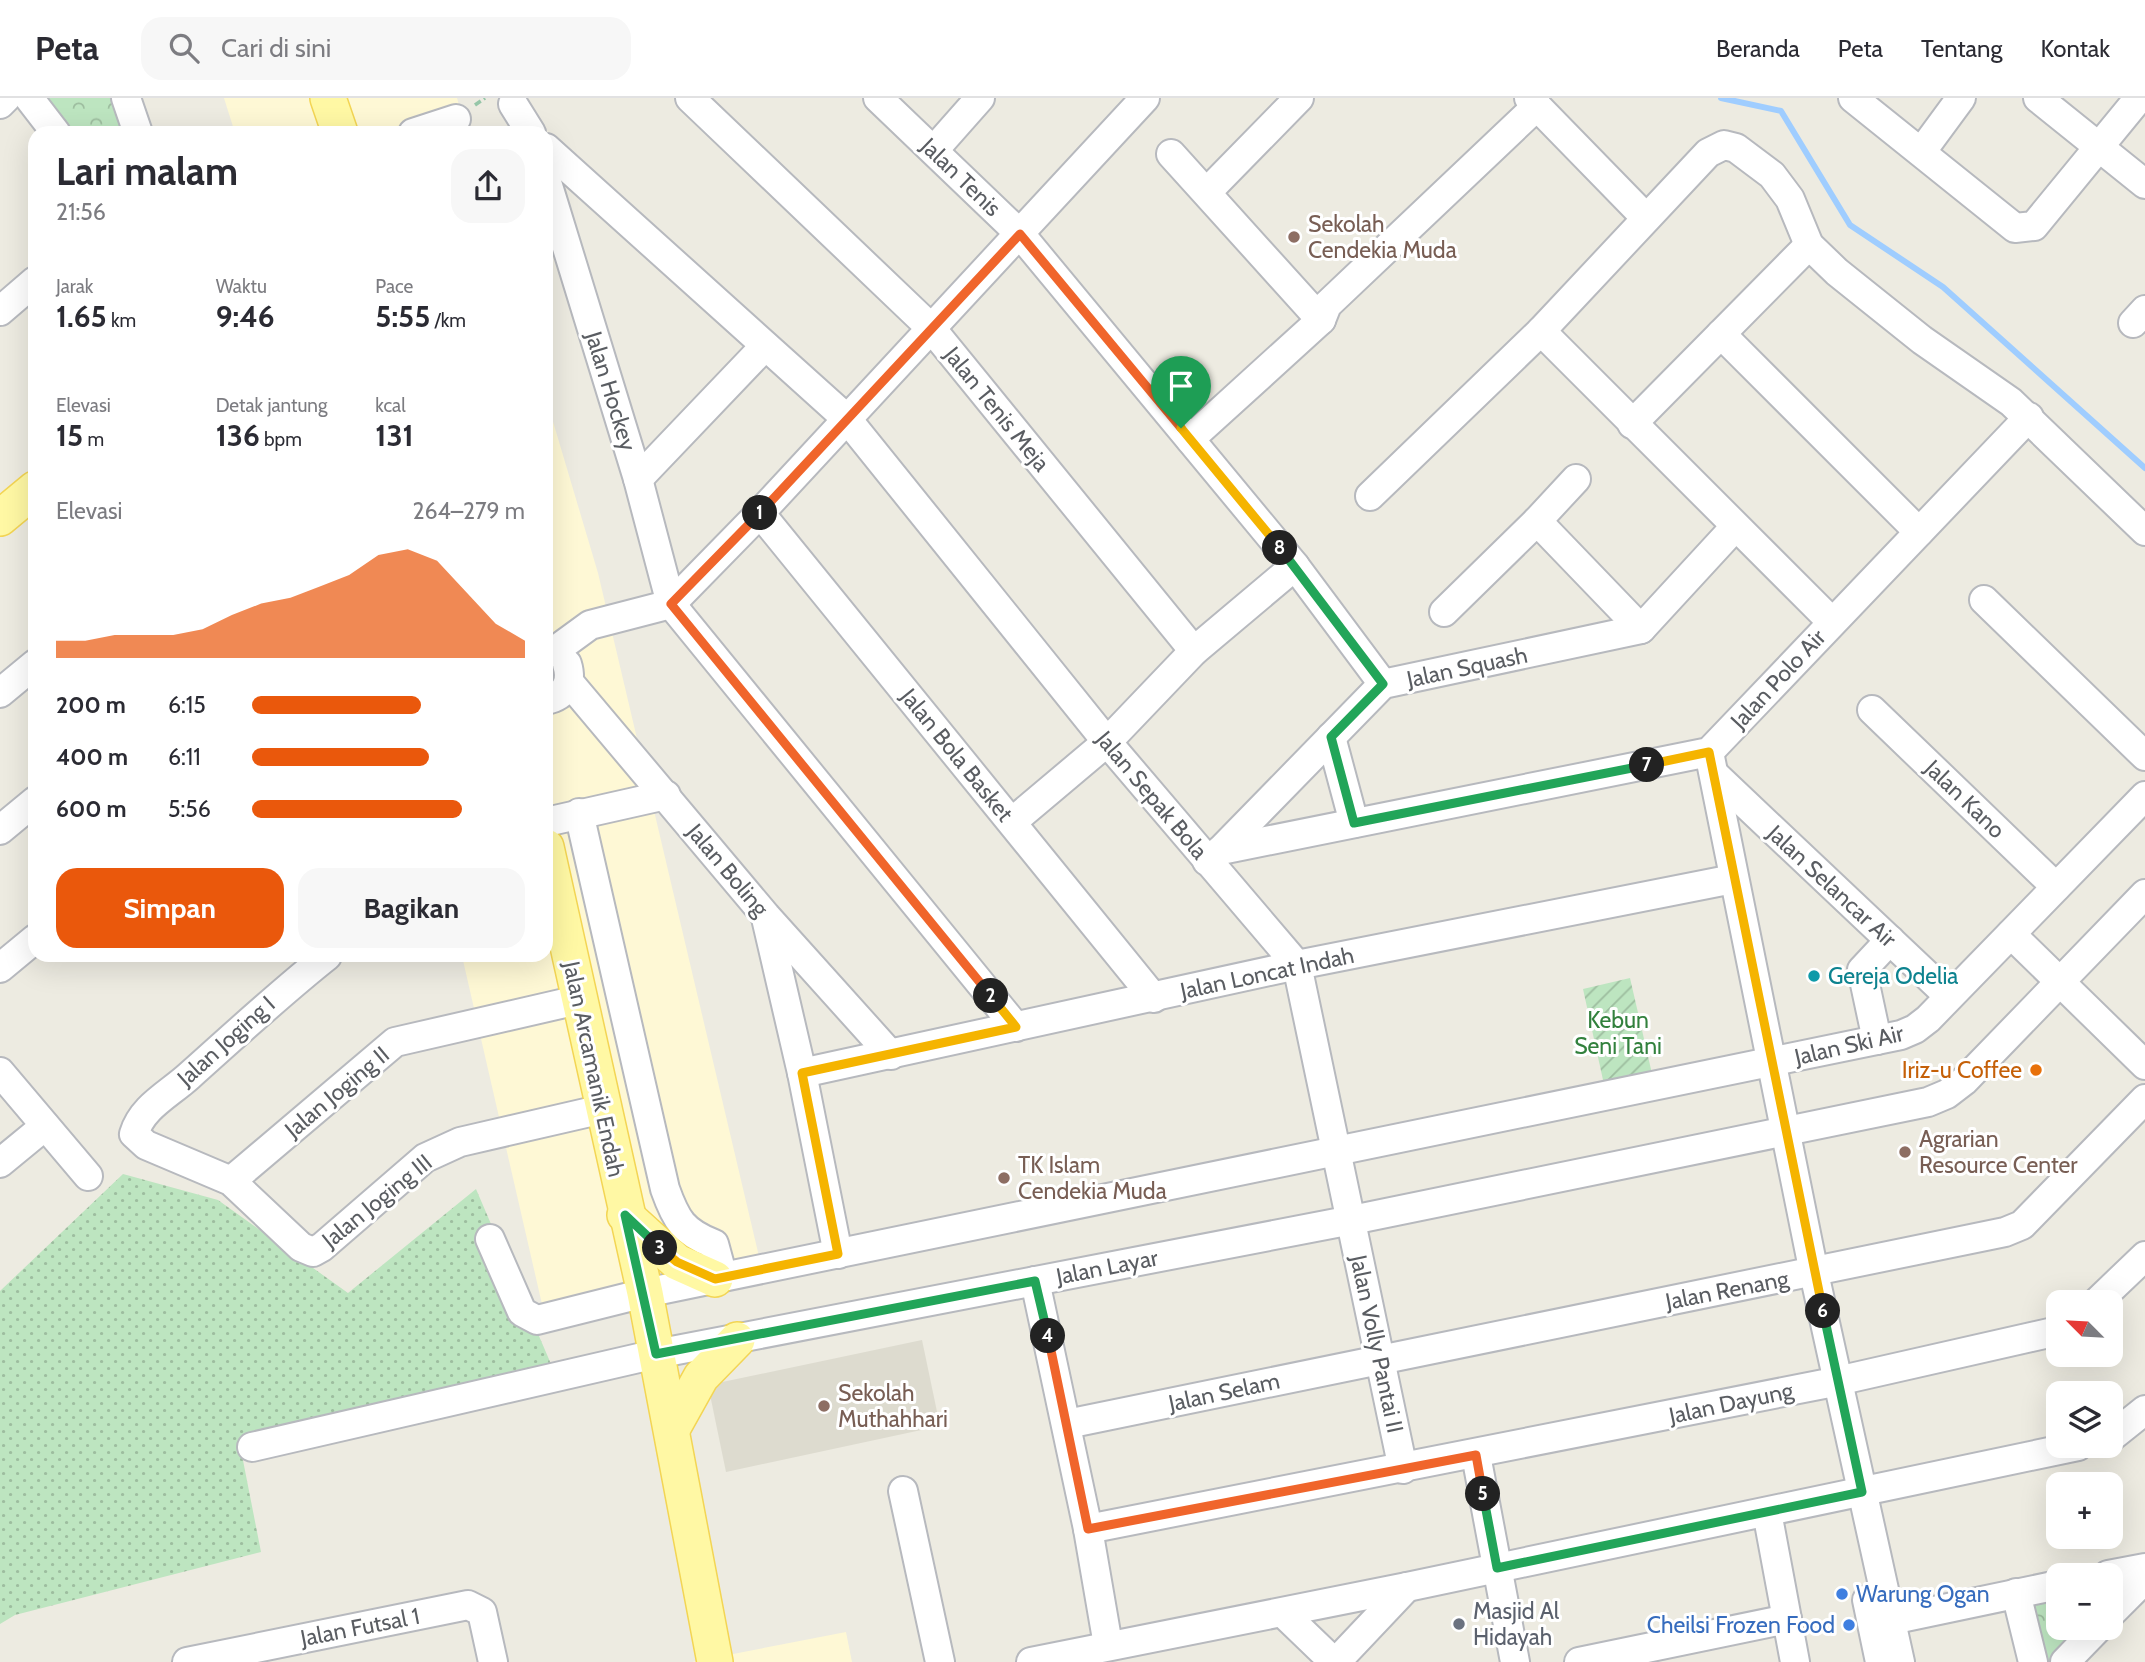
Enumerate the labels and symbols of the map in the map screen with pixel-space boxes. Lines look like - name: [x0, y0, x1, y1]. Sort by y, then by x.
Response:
- street label: Jalan Tenis: [914, 131, 1007, 222]
- place label: Sekolah Cendekia Muda: [1308, 210, 1457, 264]
- marker: Sekolah Cendekia Muda: [1286, 229, 1302, 245]
- street label: Jalan Hockey: [579, 327, 643, 454]
- street label: Jalan Tenis Meja: [938, 340, 1056, 477]
- pin: [1151, 356, 1211, 428]
- pin: 1: [742, 496, 778, 530]
- pin: 8: [1262, 531, 1298, 566]
- street label: Jalan Polo Air: [1724, 623, 1832, 735]
- street label: Jalan Squash: [1403, 641, 1530, 694]
- street label: Jalan Bola Basket: [894, 682, 1019, 827]
- street label: Jalan Sepak Bola: [1090, 725, 1214, 865]
- pin: 7: [1630, 748, 1664, 782]
- street label: Jalan Kano: [1918, 753, 2011, 844]
- street label: Jalan Boling: [681, 817, 775, 922]
- street label: Jalan Selancar Air: [1761, 818, 1903, 953]
- street label: Jalan Loncat Indah: [1177, 941, 1356, 1005]
- street label: Jalan Arcamanik Endah: [557, 958, 631, 1179]
- place label: Gereja Odelia: [1828, 962, 1958, 990]
- marker: Gereja Odelia: [1806, 968, 1822, 984]
- pin: 2: [974, 978, 1009, 1014]
- street label: Jalan Joging I: [171, 990, 281, 1093]
- park label: Kebun Seni Tani: [1574, 1006, 1662, 1060]
- street label: Jalan Ski Air: [1791, 1019, 1907, 1071]
- street label: Jalan Joging II: [278, 1040, 395, 1144]
- place label: Iriz-u Coffee: [1902, 1056, 2022, 1084]
- marker: Iriz-u Coffee: [2028, 1062, 2044, 1078]
- place label: Agrarian Resource Center: [1919, 1125, 2078, 1179]
- marker: Agrarian Resource Center: [1897, 1144, 1913, 1160]
- street label: Jalan Joging III: [316, 1148, 438, 1254]
- place label: TK Islam Cendekia Muda: [1018, 1151, 1167, 1205]
- marker: TK Islam Cendekia Muda: [996, 1170, 1012, 1186]
- pin: 3: [642, 1230, 678, 1266]
- street label: Jalan Layar: [1053, 1243, 1161, 1291]
- street label: Jalan Volly Pantai II: [1344, 1252, 1410, 1435]
- street label: Jalan Renang: [1662, 1264, 1791, 1316]
- north arrow: [2046, 1290, 2123, 1367]
- pin: 6: [1806, 1294, 1840, 1328]
- pin: 4: [1030, 1318, 1066, 1354]
- street label: Jalan Selam: [1165, 1367, 1282, 1418]
- street label: Jalan Dayung: [1665, 1376, 1796, 1430]
- place label: Sekolah Muthahhari: [838, 1379, 948, 1433]
- marker: Sekolah Muthahhari: [816, 1398, 832, 1414]
- pin: 5: [1466, 1476, 1500, 1512]
- place label: Warung Ogan: [1856, 1580, 1990, 1608]
- marker: Warung Ogan: [1834, 1586, 1850, 1602]
- place label: Masjid Al Hidayah: [1473, 1597, 1560, 1651]
- street label: Jalan Futsal 1: [297, 1602, 422, 1652]
- place label: Cheilsi Frozen Food: [1647, 1611, 1835, 1639]
- marker: Masjid Al Hidayah: [1451, 1616, 1467, 1632]
- marker: Cheilsi Frozen Food: [1841, 1617, 1857, 1633]

